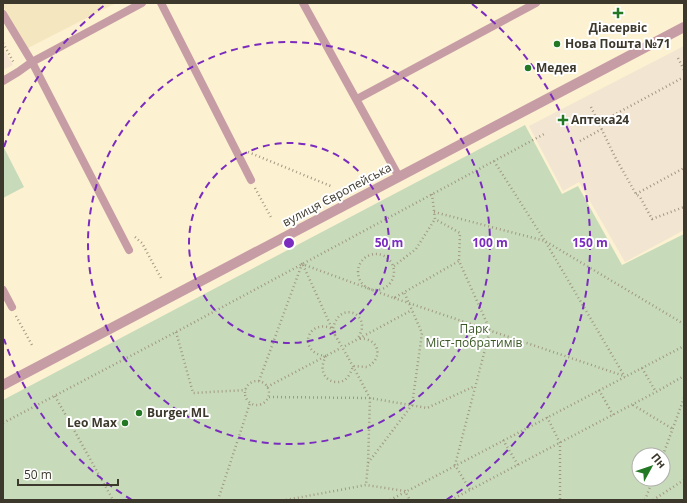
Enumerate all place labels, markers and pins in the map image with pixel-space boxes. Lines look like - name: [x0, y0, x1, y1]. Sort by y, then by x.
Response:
- marker: Діасервіс: [612, 7, 624, 19]
- place label: Діасервіс: [589, 19, 647, 36]
- place label: Нова Пошта №71: [565, 35, 671, 52]
- marker: Нова Пошта №71: [552, 39, 562, 49]
- place label: Медея: [536, 59, 577, 76]
- marker: Медея: [523, 63, 533, 73]
- place label: Аптека24: [571, 111, 629, 128]
- marker: Аптека24: [558, 115, 568, 125]
- centre of rings: [282, 236, 296, 250]
- place label: Burger ML: [147, 404, 209, 421]
- marker: Burger ML: [134, 408, 144, 418]
- place label: Leo Max: [67, 414, 117, 431]
- marker: Leo Max: [120, 418, 130, 428]

